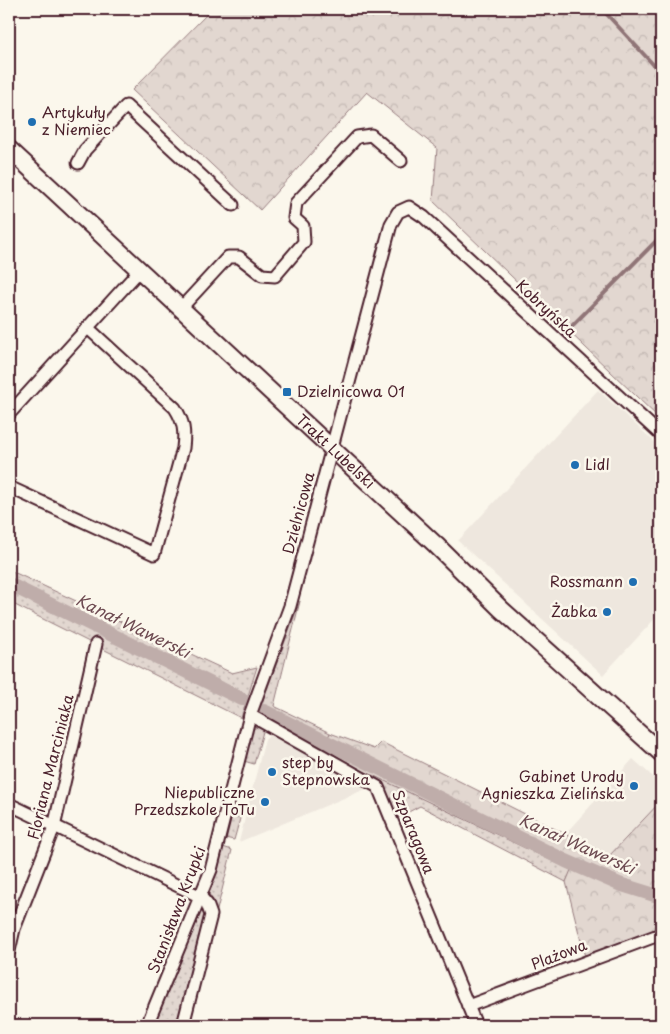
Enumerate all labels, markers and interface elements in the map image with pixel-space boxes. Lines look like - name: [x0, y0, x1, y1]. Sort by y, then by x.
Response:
- place label: Artykuły z Niemiec: [42, 100, 111, 140]
- marker: Artykuły z Niemiec: [26, 116, 38, 128]
- street label: Kobryńska: [511, 273, 583, 343]
- place label: Dzielnicowa 01: [297, 379, 405, 402]
- marker: Dzielnicowa 01: [281, 386, 293, 398]
- street label: Trakt Lubelski: [292, 408, 381, 493]
- place label: Lidl: [585, 452, 610, 475]
- marker: Lidl: [569, 459, 581, 471]
- street label: Dzielnicowa: [276, 468, 320, 556]
- place label: Rossmann: [550, 569, 623, 592]
- marker: Rossmann: [627, 576, 639, 588]
- water label: Kanał Wawerski: [72, 587, 197, 664]
- place label: Żabka: [551, 599, 598, 622]
- marker: Żabka: [601, 606, 613, 618]
- street label: Floriana Marciniaka: [20, 691, 79, 842]
- place label: step by Stepnowska: [282, 750, 370, 790]
- place label: Gabinet Urody Agnieszka Zielińska: [481, 764, 625, 804]
- marker: step by Stepnowska: [266, 766, 278, 778]
- place label: Niepubliczne Przedszkole ToTu: [134, 780, 255, 820]
- marker: Gabinet Urody Agnieszka Zielińska: [628, 780, 640, 792]
- street label: Szparagowa: [387, 786, 442, 877]
- marker: Niepubliczne Przedszkole ToTu: [259, 796, 271, 808]
- water label: Kanał Wawerski: [516, 807, 641, 880]
- street label: Stanisława Krupki: [141, 843, 210, 976]
- street label: Plażowa: [527, 932, 590, 975]

